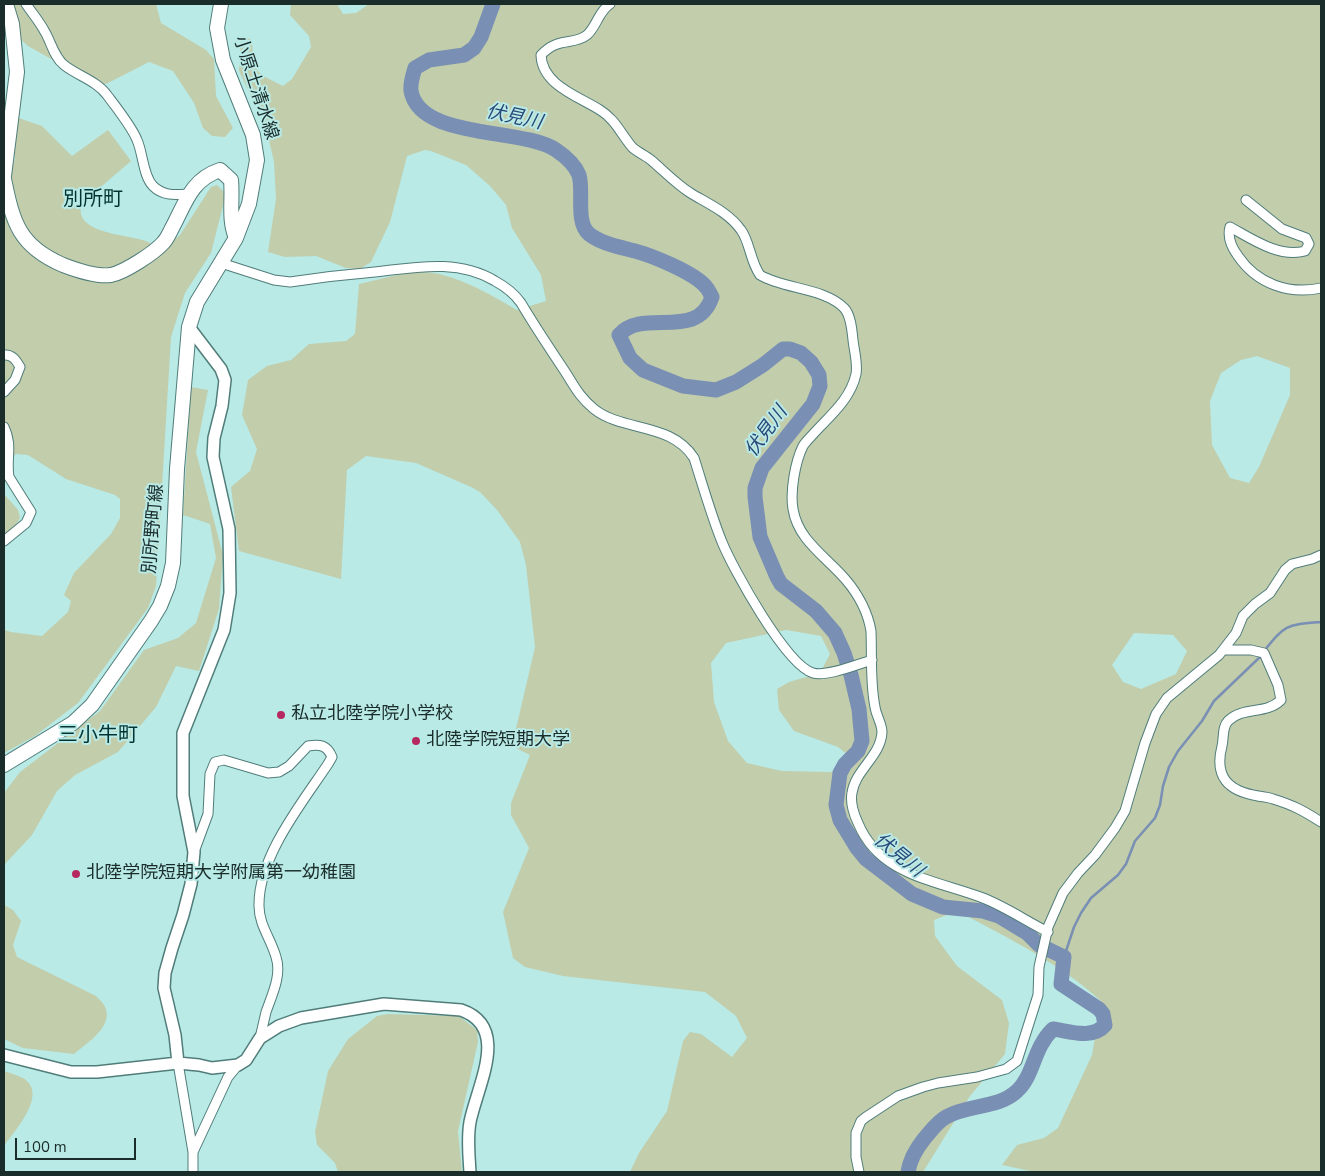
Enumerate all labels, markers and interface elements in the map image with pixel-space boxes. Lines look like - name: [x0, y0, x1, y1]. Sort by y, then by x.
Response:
- street label: 小原土清水線: [228, 33, 282, 143]
- water label: 伏見川: [484, 101, 544, 135]
- district label: 別所町: [63, 188, 123, 212]
- water label: 伏見川: [741, 402, 793, 462]
- street label: 別所野町線: [139, 483, 169, 575]
- place label: 私立北陸学院小学校: [291, 704, 453, 726]
- marker: 私立北陸学院小学校: [275, 709, 287, 721]
- district label: 三小牛町: [58, 724, 138, 748]
- place label: 北陸学院短期大学: [426, 730, 570, 752]
- marker: 北陸学院短期大学: [410, 735, 422, 747]
- water label: 伏見川: [869, 829, 927, 883]
- place label: 北陸学院短期大学附属第一幼稚園: [86, 863, 356, 885]
- marker: 北陸学院短期大学附属第一幼稚園: [70, 868, 82, 880]
- scale bar: [18, 1128, 139, 1160]
- text: 100 m: [23, 1137, 67, 1157]

